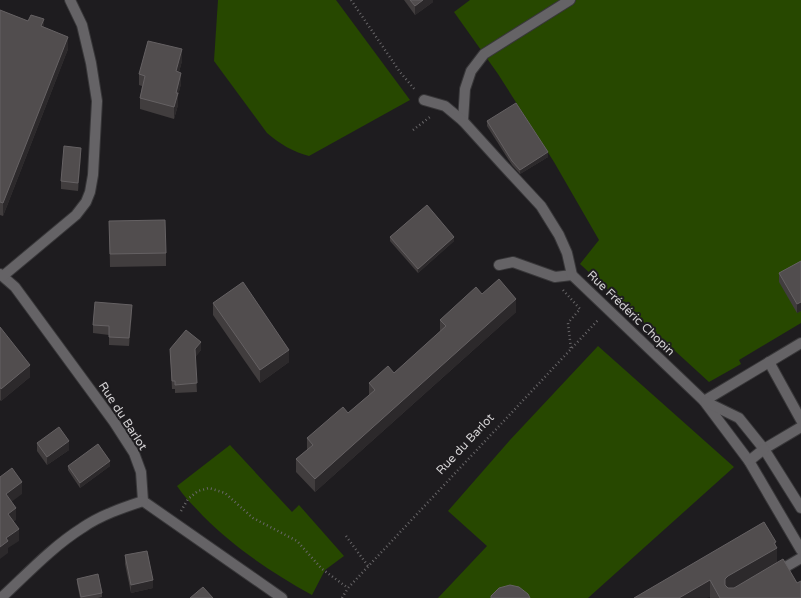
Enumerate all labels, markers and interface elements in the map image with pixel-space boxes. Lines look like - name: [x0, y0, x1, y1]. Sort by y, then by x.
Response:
- street label: Rue Frédéric Chopin: [584, 268, 678, 358]
- street label: Rue du Barlot: [96, 379, 150, 453]
- street label: Rue du Barlot: [433, 410, 497, 477]

